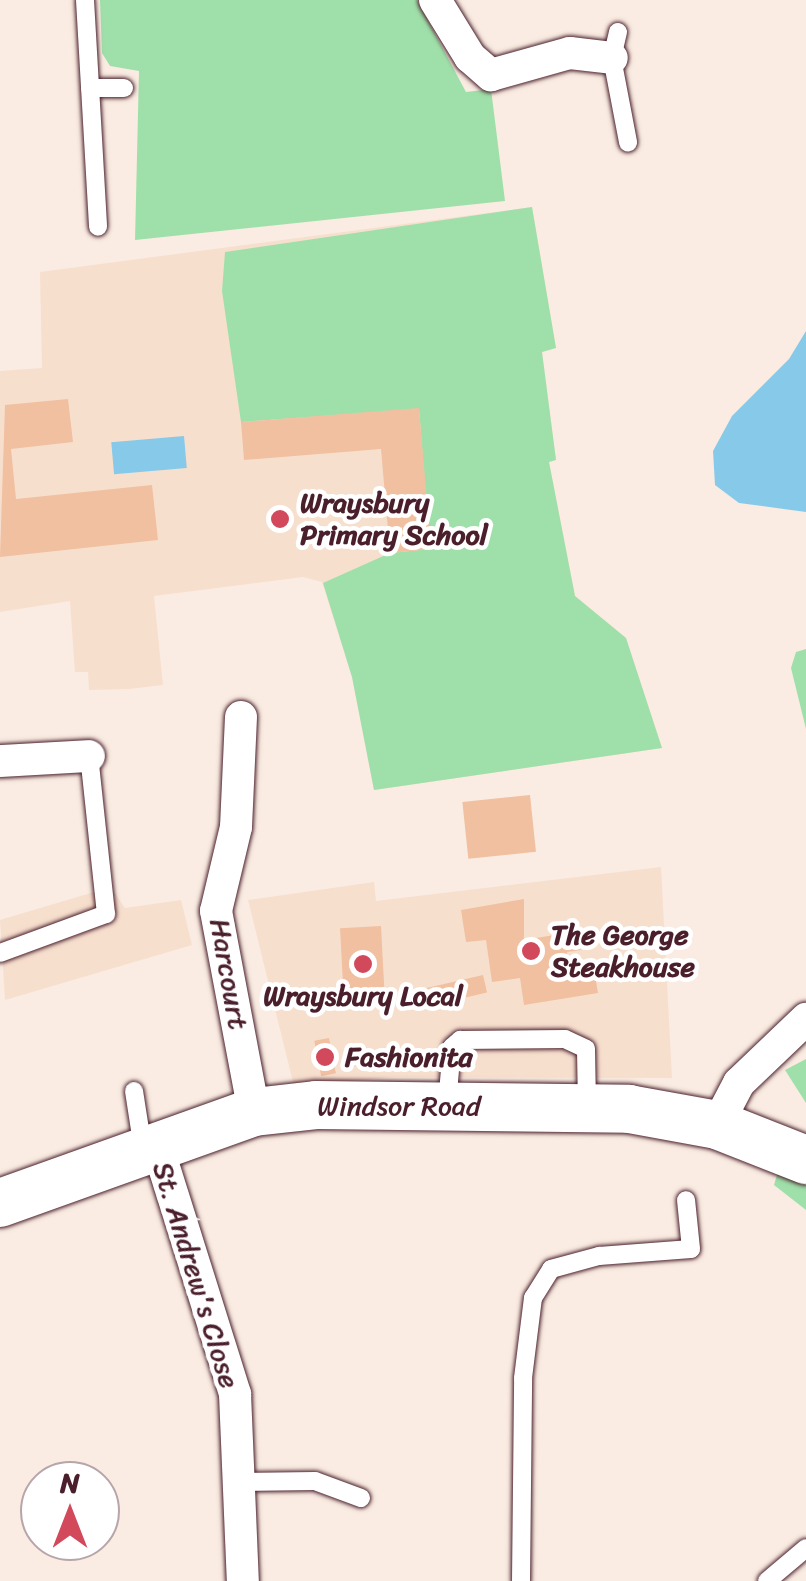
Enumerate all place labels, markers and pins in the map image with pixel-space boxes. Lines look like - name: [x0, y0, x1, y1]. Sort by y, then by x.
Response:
- place label: Wraysbury Primary School: [300, 486, 488, 552]
- marker: Wraysbury Primary School: [269, 508, 291, 530]
- place label: The George Steakhouse: [551, 918, 695, 984]
- marker: The George Steakhouse: [520, 940, 542, 962]
- marker: Wraysbury Local: [352, 953, 374, 975]
- place label: Wraysbury Local: [263, 979, 463, 1013]
- place label: Fashionita: [345, 1040, 473, 1074]
- marker: Fashionita: [314, 1046, 336, 1068]

